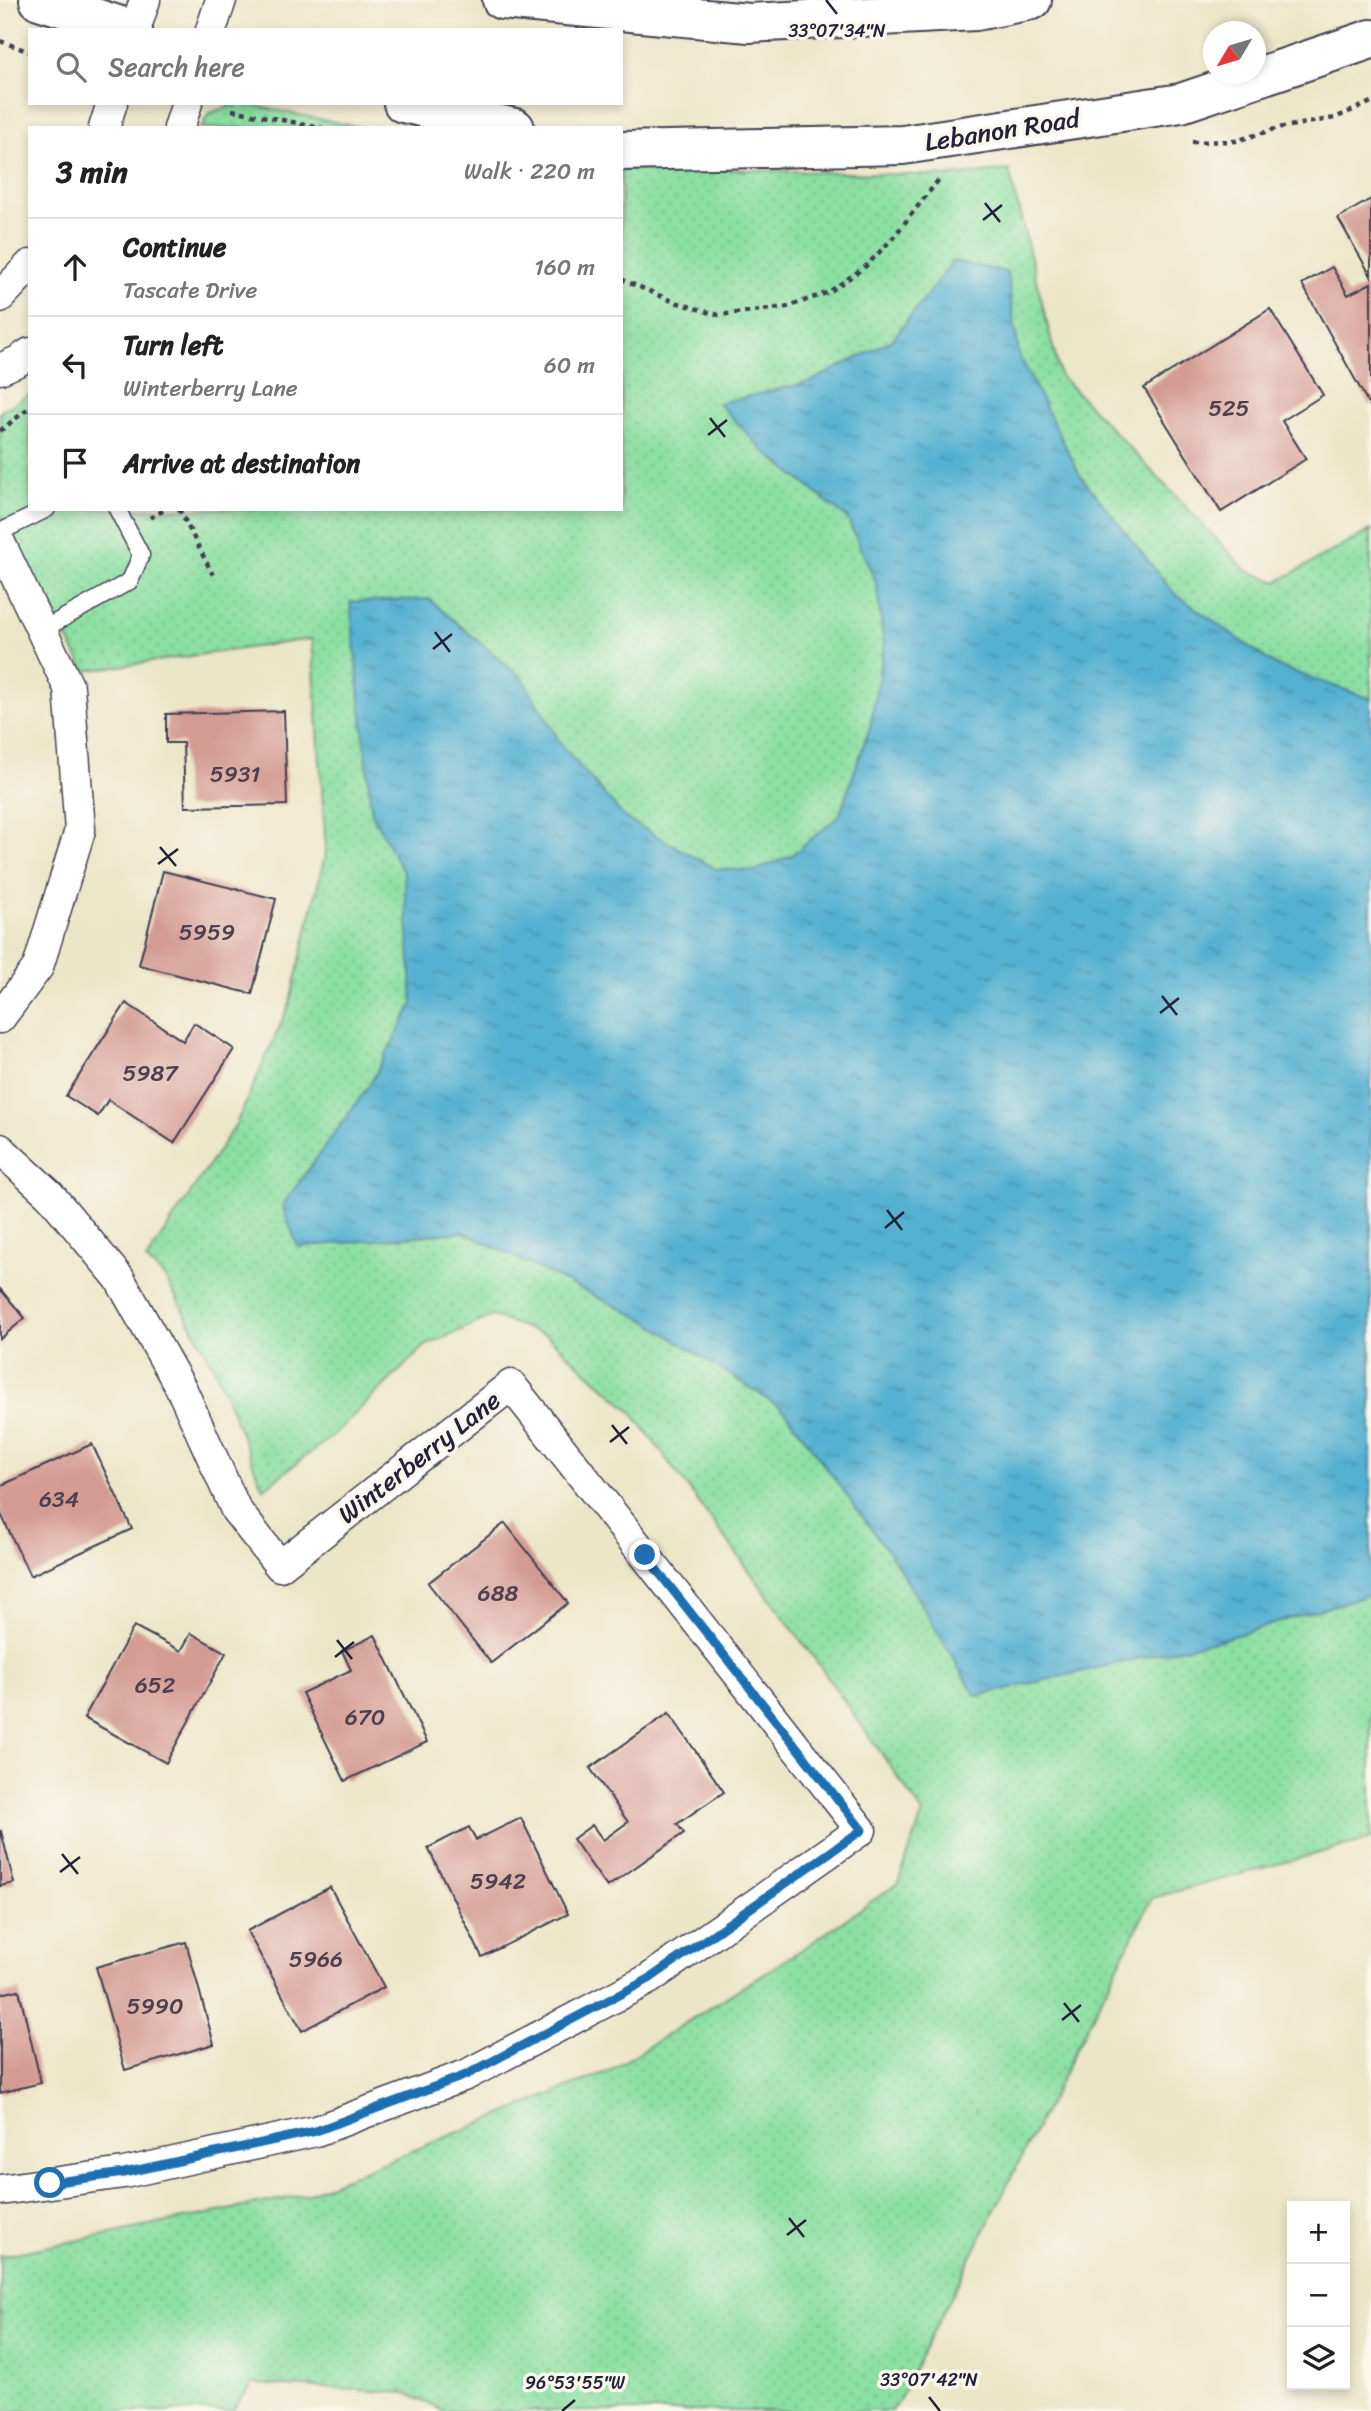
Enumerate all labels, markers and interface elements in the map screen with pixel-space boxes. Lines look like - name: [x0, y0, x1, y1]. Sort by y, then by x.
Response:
- text: 33°07'34"N: [789, 15, 886, 47]
- north arrow: [1203, 21, 1266, 84]
- search box: [28, 28, 623, 105]
- text: Search here: [108, 44, 245, 90]
- icon: search: [52, 48, 90, 86]
- street label: Lebanon Road: [921, 95, 1085, 165]
- text: 3 min: [56, 145, 128, 199]
- text: Walk · 220 m: [464, 151, 595, 192]
- text: Continue: [123, 224, 226, 270]
- text: 160 m: [534, 247, 595, 288]
- icon: ahead: [56, 248, 94, 286]
- text: Tascate Drive: [123, 270, 257, 311]
- text: Turn left: [123, 322, 223, 368]
- text: 60 m: [544, 345, 595, 386]
- icon: left: [56, 346, 94, 384]
- text: Winterberry Lane: [123, 368, 298, 409]
- house number: 525: [1208, 388, 1250, 429]
- text: Arrive at destination: [123, 440, 360, 486]
- icon: arrive: [56, 444, 94, 482]
- house number: 5931: [210, 754, 260, 795]
- house number: 5959: [179, 912, 235, 953]
- house number: 5987: [122, 1053, 179, 1094]
- street label: Winterberry Lane: [327, 1378, 511, 1536]
- house number: 634: [39, 1479, 79, 1520]
- route end: [629, 1539, 660, 1570]
- house number: 688: [478, 1573, 519, 1614]
- house number: 652: [135, 1665, 175, 1706]
- house number: 670: [345, 1697, 385, 1738]
- house number: 5942: [470, 1861, 526, 1902]
- house number: 5966: [289, 1939, 343, 1980]
- house number: 5990: [127, 1986, 183, 2027]
- route start: [34, 2167, 65, 2198]
- map controls: [1287, 2201, 1350, 2390]
- button: +: [1287, 2201, 1350, 2264]
- button: −: [1287, 2264, 1350, 2327]
- button: layers: [1287, 2327, 1350, 2390]
- text: 33°07'42"N: [880, 2364, 978, 2396]
- text: 96°53'55"W: [525, 2367, 626, 2399]

